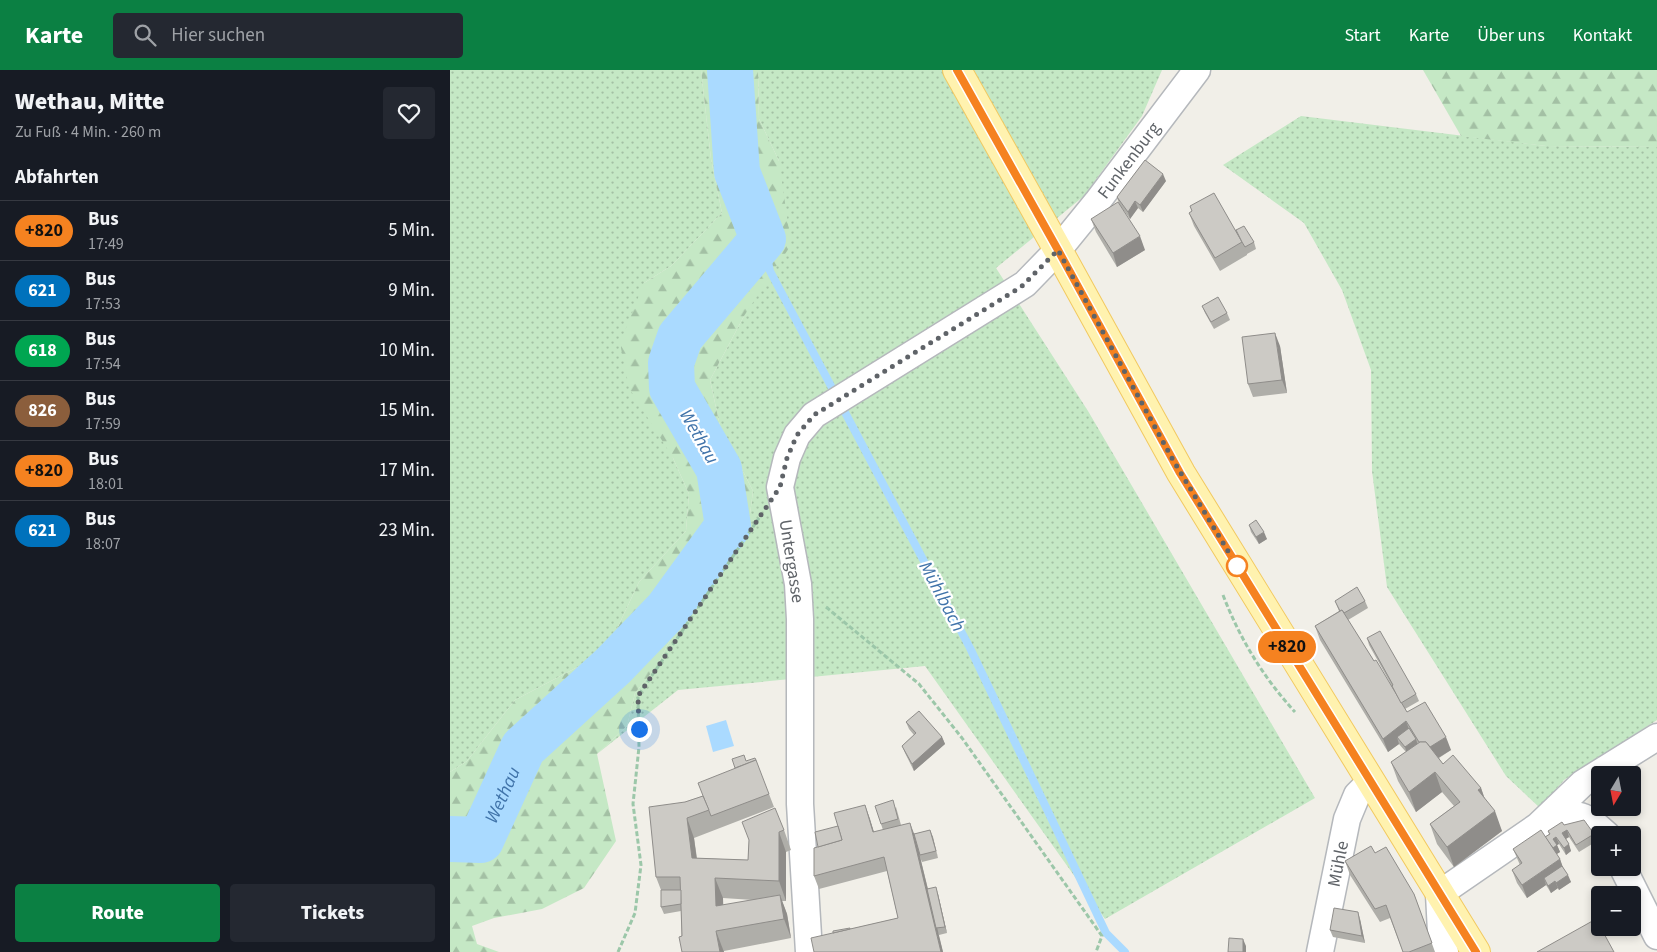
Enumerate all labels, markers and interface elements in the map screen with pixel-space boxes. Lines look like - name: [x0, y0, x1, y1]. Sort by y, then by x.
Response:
- search box: [113, 13, 463, 58]
- text: Karte: [25, 18, 83, 53]
- icon: search: [131, 21, 159, 49]
- text: Hier suchen: [171, 22, 265, 49]
- text: Start: [1344, 23, 1381, 48]
- text: Karte: [1409, 23, 1449, 48]
- text: Über uns: [1477, 23, 1545, 48]
- text: Kontakt: [1573, 23, 1632, 48]
- text: Wethau, Mitte: [15, 84, 165, 119]
- button: heart: [383, 87, 435, 139]
- street label: Funkenburg: [1092, 117, 1166, 204]
- text: Zu Fuß · 4 Min. · 260 m: [15, 121, 161, 143]
- text: Abfahrten: [15, 164, 99, 191]
- text: Bus: [88, 206, 119, 233]
- text: 5 Min.: [388, 217, 435, 244]
- text: +820: [25, 218, 63, 243]
- text: 17:49: [88, 233, 124, 255]
- text: Bus: [85, 266, 116, 293]
- text: 9 Min.: [388, 277, 435, 304]
- text: 621: [28, 278, 57, 303]
- text: 17:53: [85, 293, 121, 315]
- text: Bus: [85, 326, 116, 353]
- text: 10 Min.: [379, 337, 435, 364]
- text: 618: [28, 338, 57, 363]
- text: 17:54: [85, 353, 121, 375]
- text: Bus: [85, 386, 116, 413]
- text: 15 Min.: [379, 397, 435, 424]
- text: 826: [28, 398, 57, 423]
- water label: Wethau: [672, 404, 725, 469]
- text: 17:59: [85, 413, 121, 435]
- text: Bus: [88, 446, 119, 473]
- text: 17 Min.: [379, 457, 435, 484]
- text: +820: [25, 458, 63, 483]
- text: 18:01: [88, 473, 124, 495]
- text: Bus: [85, 506, 116, 533]
- text: 23 Min.: [379, 517, 435, 544]
- text: 621: [28, 518, 57, 543]
- street label: Untergasse: [773, 518, 810, 605]
- text: 18:07: [85, 533, 121, 555]
- unlabelled marker: [1226, 555, 1248, 577]
- water label: Mühlbach: [912, 557, 972, 637]
- line badge: +820: [1252, 631, 1322, 663]
- text: +820: [1268, 634, 1306, 659]
- your location: [627, 717, 652, 742]
- water label: Wethau: [479, 763, 528, 828]
- north arrow: [1591, 766, 1641, 816]
- map controls: [1591, 766, 1641, 936]
- button: +: [1591, 826, 1641, 876]
- street label: Mühle: [1322, 839, 1355, 889]
- button: Route: [15, 884, 220, 942]
- button: Tickets: [230, 884, 435, 942]
- button: −: [1591, 886, 1641, 936]

